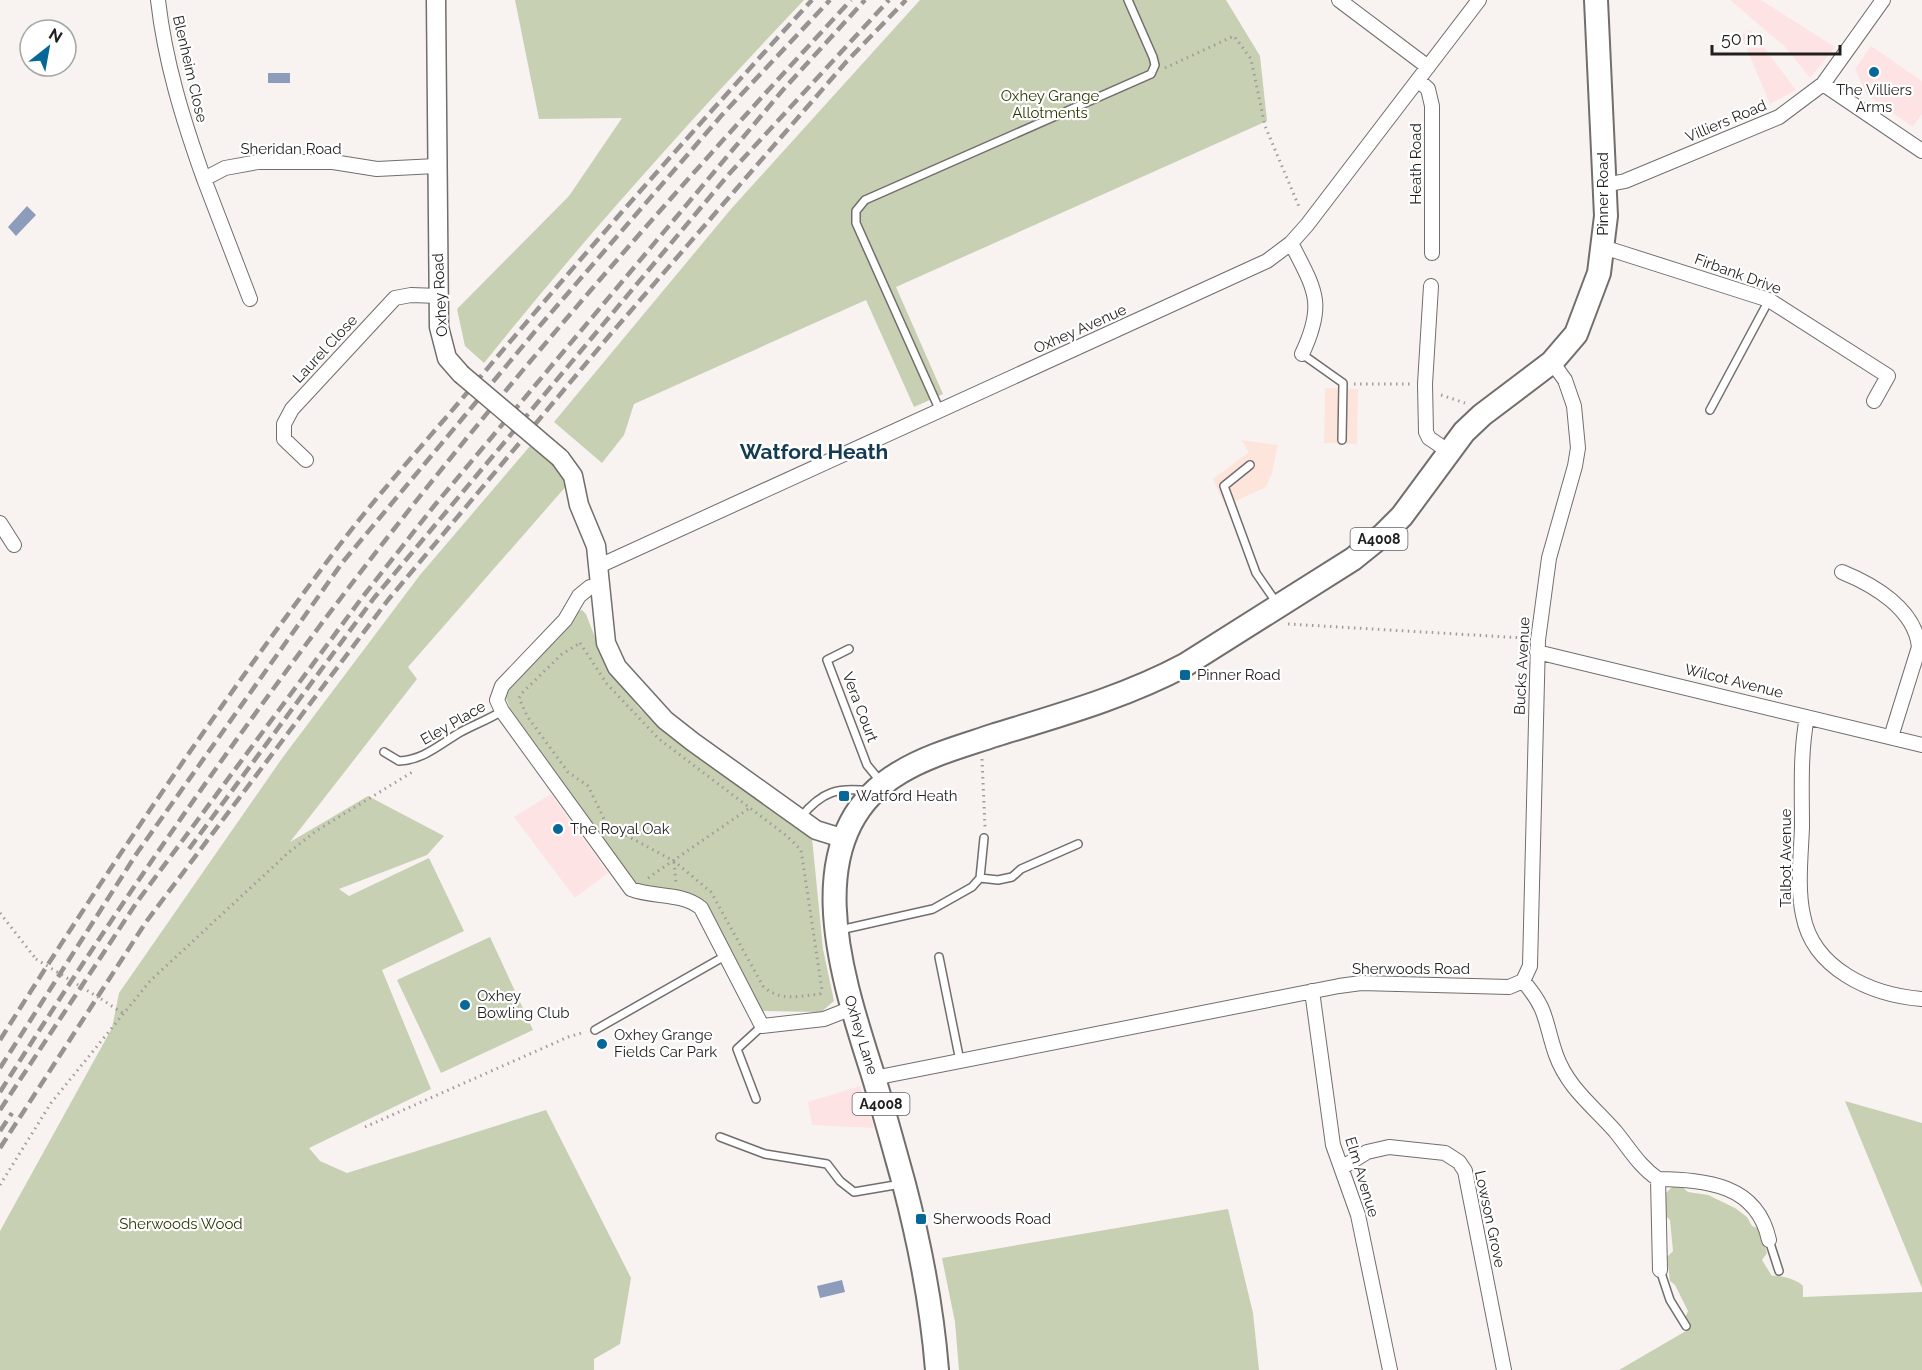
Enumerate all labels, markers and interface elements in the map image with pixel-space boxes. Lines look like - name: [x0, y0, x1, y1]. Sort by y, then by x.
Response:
- street label: Blenheim Close: [169, 14, 211, 125]
- north arrow: [18, 18, 78, 78]
- scale bar: [1712, 18, 1840, 56]
- text: N: [45, 24, 66, 47]
- text: 50 m: [1721, 28, 1763, 49]
- marker: The Villiers Arms: [1867, 65, 1881, 79]
- place label: The Villiers Arms: [1836, 81, 1912, 116]
- park label: Oxhey Grange Allotments: [1001, 87, 1099, 122]
- street label: Villiers Road: [1683, 96, 1769, 146]
- street label: Heath Road: [1407, 123, 1425, 205]
- street label: Sheridan Road: [240, 140, 342, 158]
- street label: Pinner Road: [1594, 152, 1612, 236]
- street label: Firbank Drive: [1692, 250, 1784, 298]
- street label: Oxhey Road: [429, 253, 451, 337]
- street label: Oxhey Avenue: [1031, 300, 1129, 358]
- street label: Laurel Close: [289, 311, 361, 387]
- district label: Watford Heath: [740, 439, 888, 464]
- road number: A4008: [1350, 528, 1408, 550]
- street label: Bucks Avenue: [1510, 616, 1534, 716]
- street label: Wilcot Avenue: [1683, 660, 1785, 702]
- place label: Pinner Road: [1197, 666, 1281, 684]
- marker: Pinner Road: [1178, 668, 1192, 682]
- street label: Vera Court: [838, 669, 882, 745]
- street label: Eley Place: [417, 697, 489, 749]
- place label: Watford Heath: [856, 787, 958, 805]
- marker: Watford Heath: [837, 789, 851, 803]
- street label: Talbot Avenue: [1777, 808, 1795, 907]
- place label: The Royal Oak: [570, 820, 670, 838]
- marker: The Royal Oak: [551, 822, 565, 836]
- street label: Sherwoods Road: [1352, 960, 1470, 978]
- place label: Oxhey Bowling Club: [477, 987, 570, 1022]
- street label: Oxhey Lane: [840, 993, 882, 1077]
- marker: Oxhey Bowling Club: [458, 998, 472, 1012]
- place label: Oxhey Grange Fields Car Park: [614, 1026, 717, 1061]
- marker: Oxhey Grange Fields Car Park: [595, 1037, 609, 1051]
- road number: A4008: [852, 1093, 910, 1115]
- street label: Elm Avenue: [1341, 1135, 1383, 1220]
- street label: Lowson Grove: [1471, 1169, 1509, 1269]
- place label: Sherwoods Road: [933, 1210, 1051, 1228]
- marker: Sherwoods Road: [914, 1212, 928, 1226]
- park label: Sherwoods Wood: [119, 1215, 243, 1233]

